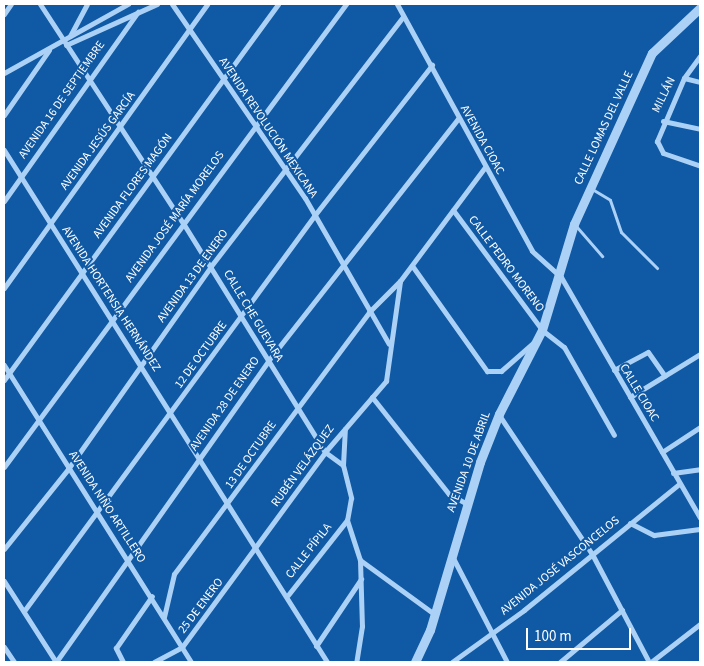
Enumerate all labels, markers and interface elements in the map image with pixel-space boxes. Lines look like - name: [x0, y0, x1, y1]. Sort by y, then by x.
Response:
- street label: AVENIDA 16 DE SEPTIEMBRE: [16, 38, 108, 162]
- street label: AVENIDA REVOLUCIÓN MEXICANA: [215, 55, 321, 201]
- street label: CALLE LOMAS DEL VALLE: [571, 69, 637, 187]
- street label: MILLÁN: [649, 75, 679, 115]
- street label: AVENIDA JESÚS GARCÍA: [57, 89, 139, 193]
- street label: AVENIDA CIOAC: [457, 103, 507, 177]
- street label: AVENIDA FLORES MAGÓN: [90, 131, 176, 241]
- street label: AVENIDA JOSÉ MARÍA MORELOS: [123, 149, 227, 285]
- street label: CALLE PEDRO MORENO: [465, 213, 547, 315]
- street label: AVENIDA HORTENSIA HERNÁNDEZ: [59, 224, 163, 374]
- street label: AVENIDA 13 DE ENERO: [154, 227, 232, 325]
- street label: CALLE CHE GUEVARA: [220, 268, 286, 364]
- street label: 12 DE OCTUBRE: [172, 319, 230, 391]
- street label: AVENIDA 28 DE ENERO: [187, 354, 263, 454]
- street label: CALLE CIOAC: [616, 361, 662, 425]
- street label: AVENIDA 10 DE ABRIL: [444, 410, 494, 514]
- street label: 13 DE OCTUBRE: [222, 418, 280, 492]
- street label: RUBÉN VELÁZQUEZ: [268, 422, 338, 510]
- street label: AVENIDA NIÑO ARTILLERO: [65, 448, 149, 566]
- street label: AVENIDA JOSÉ VASCONCELOS: [498, 514, 622, 618]
- street label: CALLE PÍPILA: [283, 521, 335, 581]
- street label: 25 DE ENERO: [175, 575, 227, 637]
- scale bar: [529, 618, 634, 650]
- text: 100 m: [534, 626, 572, 647]

